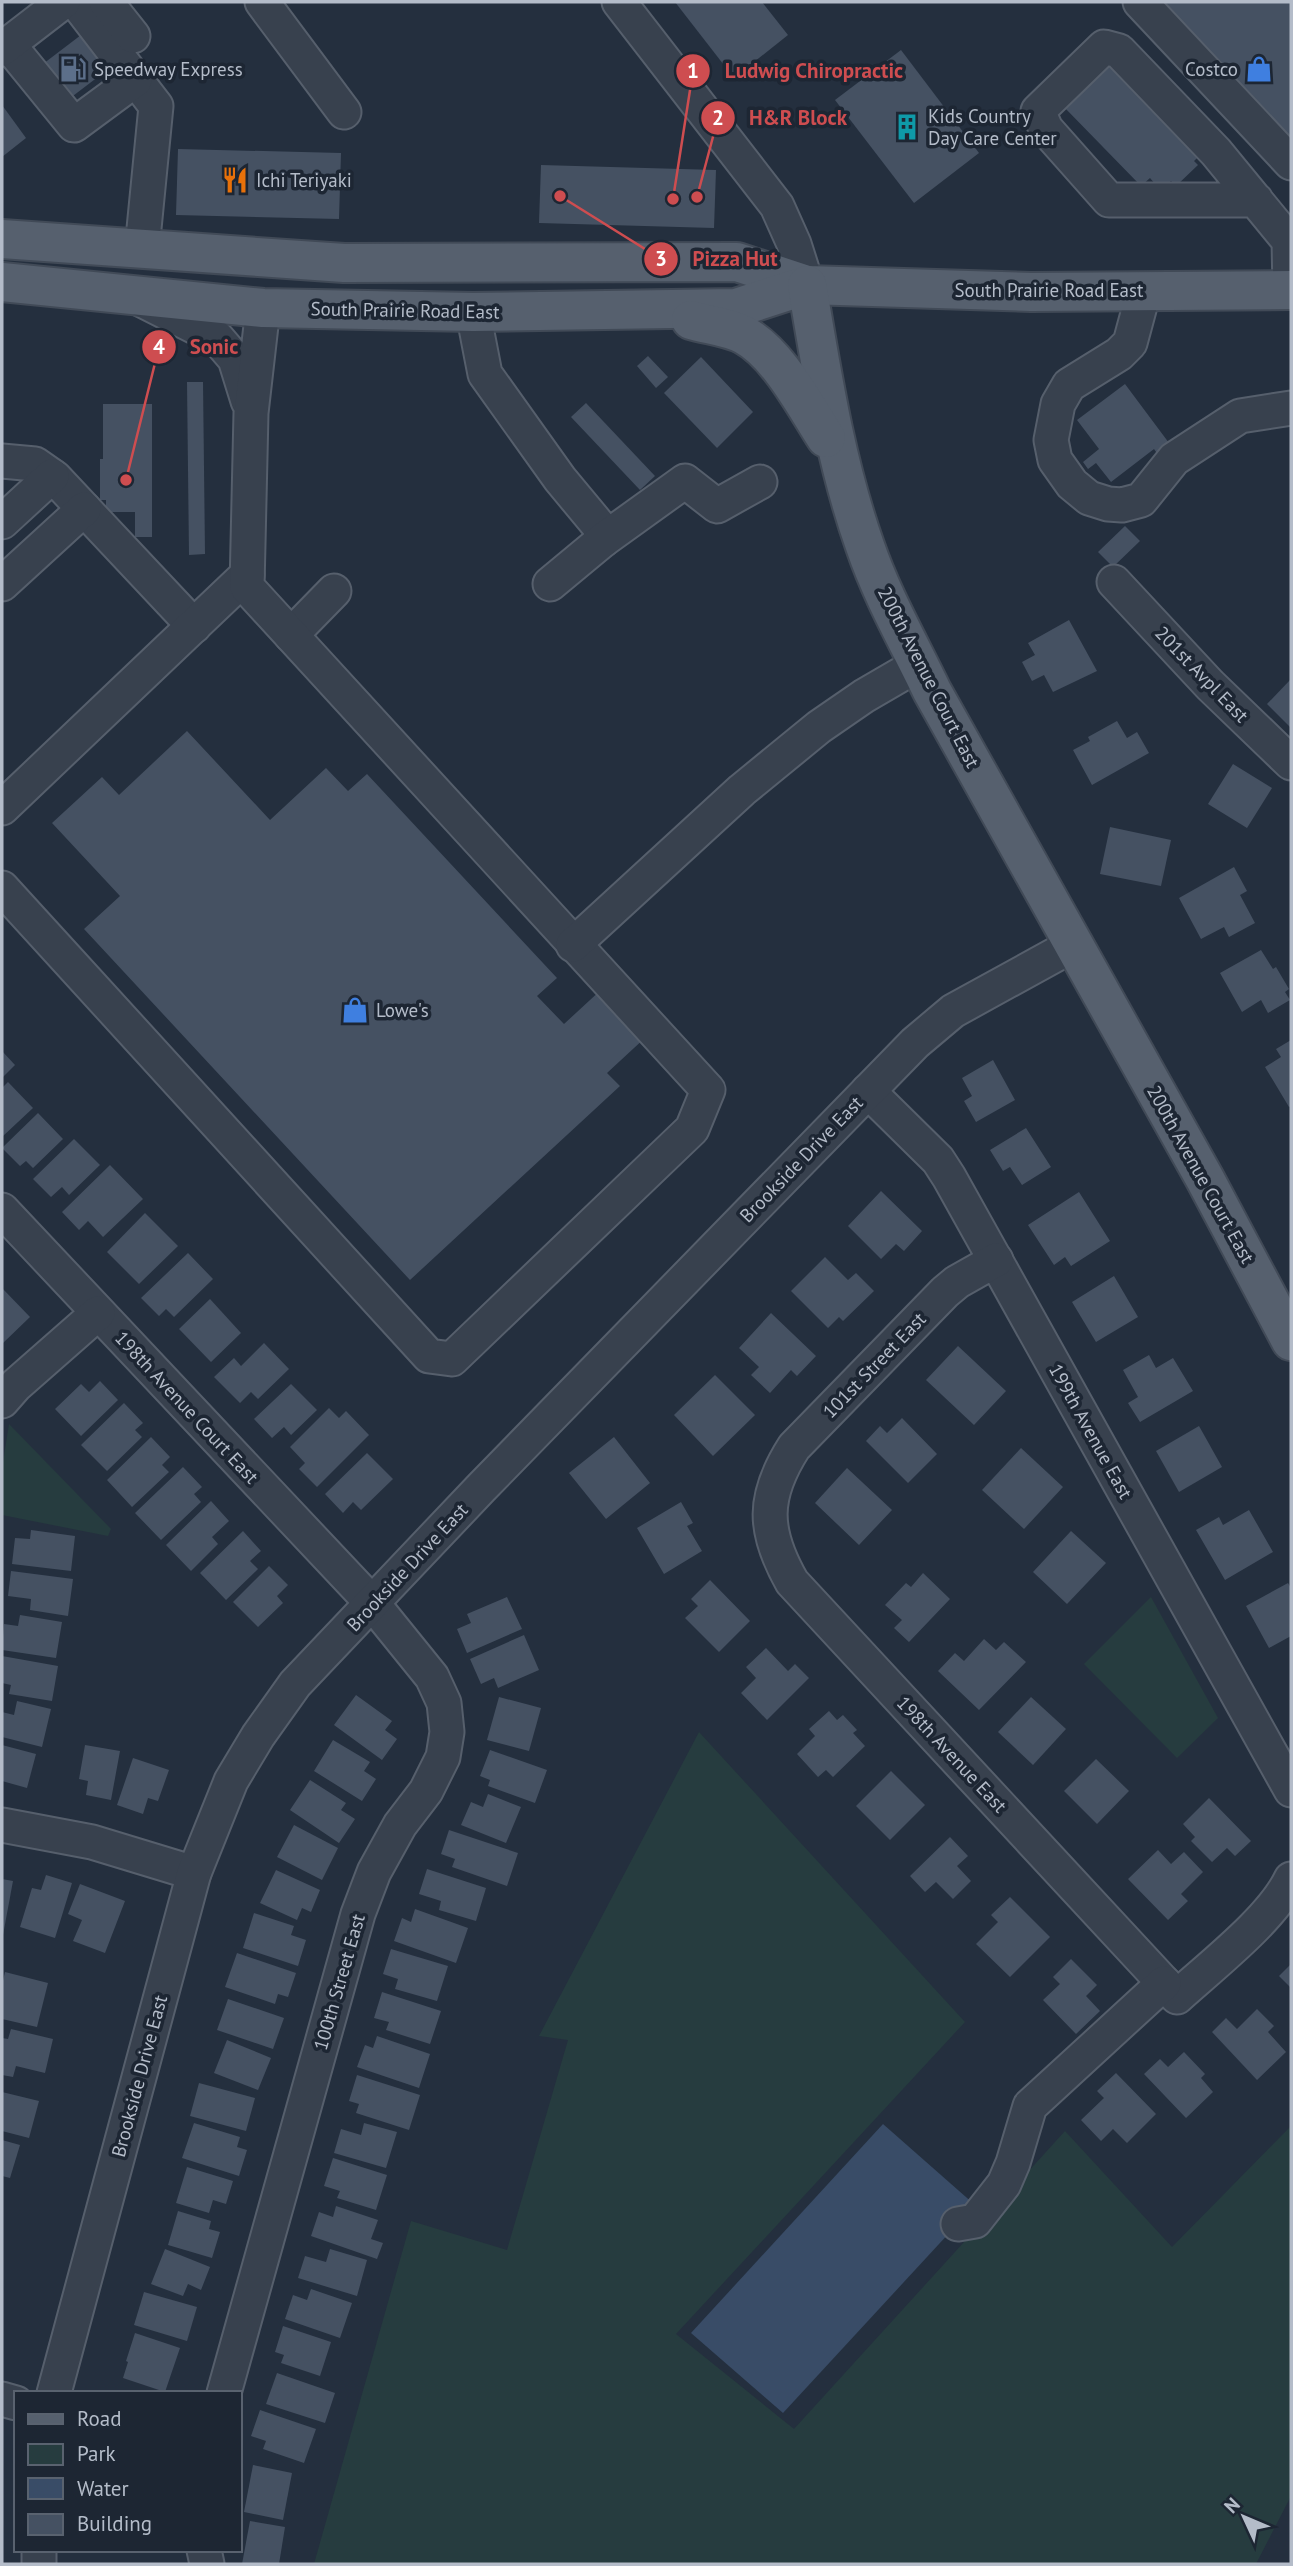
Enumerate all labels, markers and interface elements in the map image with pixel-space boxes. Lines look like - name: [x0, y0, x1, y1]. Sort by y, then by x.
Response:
- callout: Ludwig Chiropractic: [676, 50, 917, 92]
- fuel station icon: Speedway Express: [58, 54, 88, 84]
- shop icon: Costco: [1244, 54, 1274, 84]
- place label: Speedway Express: [94, 57, 243, 81]
- text: 1: [687, 57, 699, 84]
- text: Ludwig Chiropractic: [725, 57, 903, 84]
- place label: Costco: [1185, 57, 1238, 81]
- callout: H&R Block: [700, 97, 861, 139]
- text: 2: [712, 104, 724, 131]
- text: H&R Block: [749, 104, 848, 131]
- place label: Kids Country Day Care Center: [928, 104, 1057, 150]
- building icon: Kids Country Day Care Center: [892, 112, 922, 142]
- restaurant icon: Ichi Teriyaki: [220, 165, 250, 195]
- place label: Ichi Teriyaki: [256, 168, 352, 192]
- callout: Pizza Hut: [644, 238, 792, 280]
- text: 3: [655, 245, 667, 272]
- text: Pizza Hut: [693, 245, 778, 272]
- street label: South Prairie Road East: [955, 278, 1144, 302]
- street label: South Prairie Road East: [310, 296, 500, 324]
- callout: Sonic: [141, 326, 253, 368]
- text: 4: [153, 333, 165, 360]
- text: Sonic: [190, 333, 238, 360]
- street label: 200th Avenue Court East: [873, 582, 985, 772]
- street label: 201st Avpl East: [1150, 621, 1254, 728]
- shop icon: Lowe's: [340, 995, 370, 1025]
- place label: Lowe's: [376, 998, 429, 1022]
- street label: 200th Avenue Court East: [1142, 1081, 1260, 1268]
- street label: Brookside Drive East: [734, 1090, 868, 1227]
- street label: 101st Street East: [817, 1307, 931, 1423]
- street label: 198th Avenue Court East: [110, 1326, 264, 1489]
- street label: 199th Avenue East: [1044, 1359, 1138, 1503]
- street label: Brookside Drive East: [341, 1497, 473, 1636]
- street label: 198th Avenue East: [892, 1691, 1013, 1818]
- street label: 100th Street East: [308, 1911, 370, 2053]
- street label: Brookside Drive East: [106, 1992, 172, 2160]
- legend: [14, 2391, 242, 2552]
- text: Road: [77, 2405, 121, 2432]
- text: Park: [77, 2440, 116, 2467]
- text: Water: [77, 2475, 129, 2502]
- north arrow: [1209, 2482, 1279, 2552]
- text: N: [1219, 2492, 1245, 2518]
- text: Building: [77, 2510, 152, 2537]

